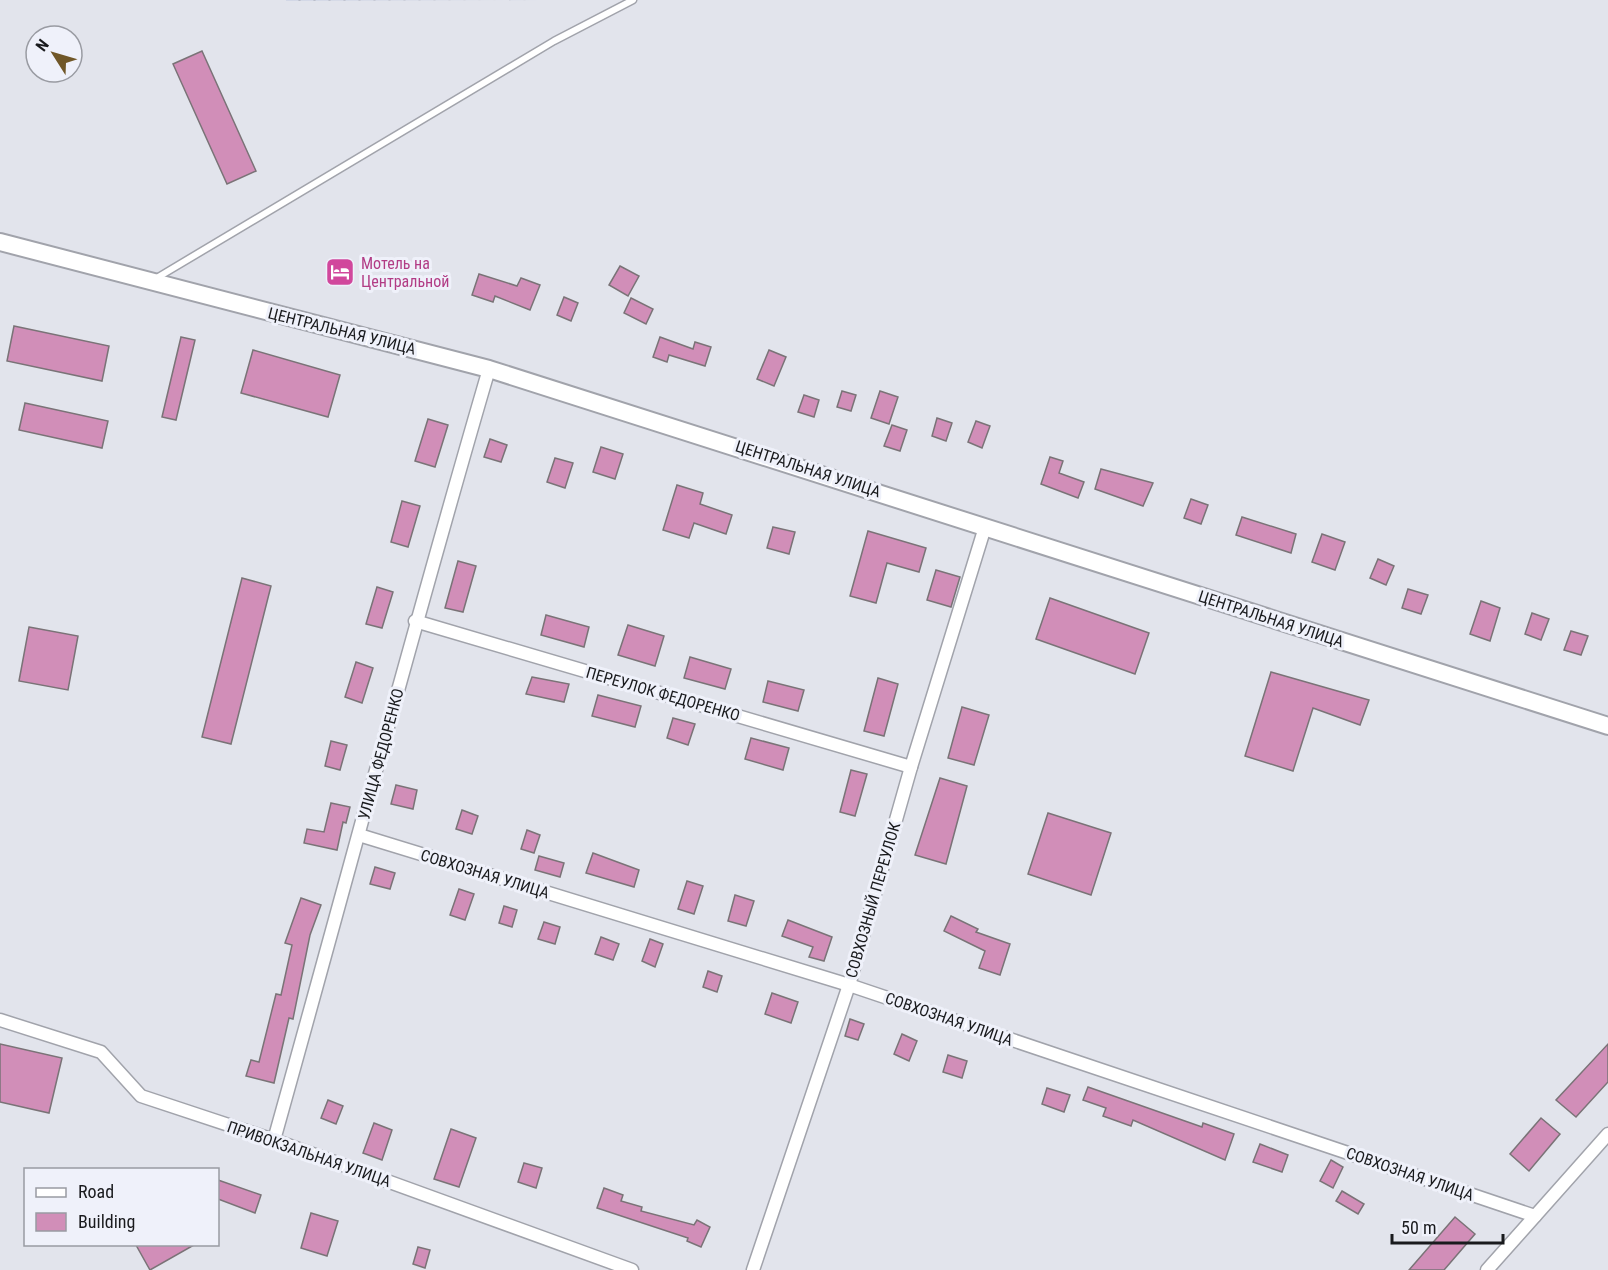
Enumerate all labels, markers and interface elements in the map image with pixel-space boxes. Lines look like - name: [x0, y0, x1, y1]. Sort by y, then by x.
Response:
- north arrow: [24, 24, 84, 84]
- text: N: [32, 36, 53, 55]
- place label: Мотель на Центральной: [361, 254, 449, 291]
- hotel icon: Мотель на Центральной: [324, 256, 356, 288]
- street label: ЦЕНТРАЛЬНАЯ УЛИЦА: [266, 303, 418, 359]
- street label: ЦЕНТРАЛЬНАЯ УЛИЦА: [733, 437, 883, 501]
- street label: ЦЕНТРАЛЬНАЯ УЛИЦА: [1196, 587, 1346, 651]
- street label: ПЕРЕУЛОК ФЕДОРЕНКО: [584, 663, 742, 725]
- street label: УЛИЦА ФЕДОРЕНКО: [354, 686, 408, 822]
- street label: СОВХОЗНЫЙ ПЕРЕУЛОК: [842, 820, 904, 980]
- street label: СОВХОЗНАЯ УЛИЦА: [418, 845, 552, 903]
- street label: СОВХОЗНАЯ УЛИЦА: [883, 988, 1015, 1050]
- street label: ПРИВОКЗАЛЬНАЯ УЛИЦА: [225, 1117, 393, 1191]
- street label: СОВХОЗНАЯ УЛИЦА: [1344, 1143, 1476, 1205]
- legend: [24, 1168, 219, 1246]
- text: Road: [78, 1181, 114, 1202]
- scale bar: [1392, 1207, 1503, 1245]
- text: Building: [78, 1211, 135, 1232]
- text: 50 m: [1401, 1217, 1436, 1238]

